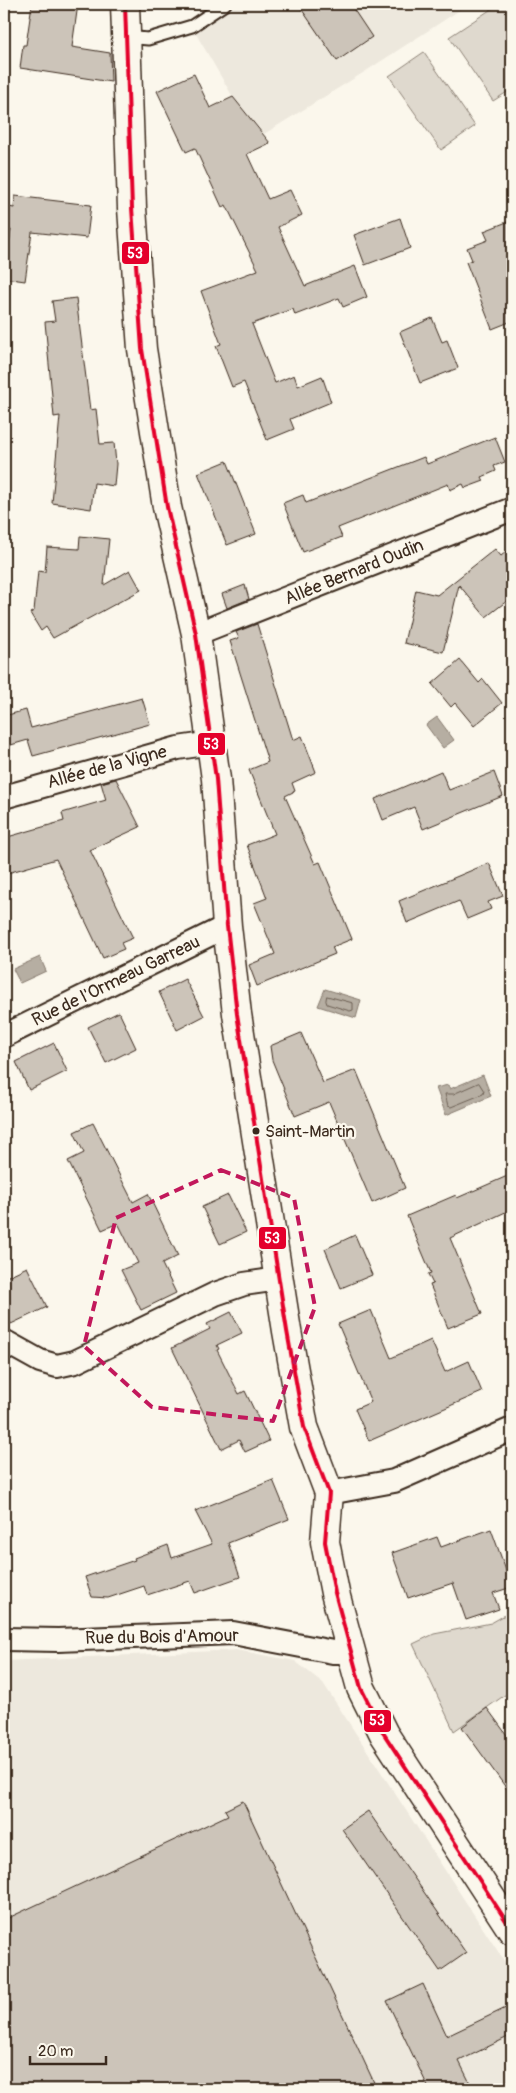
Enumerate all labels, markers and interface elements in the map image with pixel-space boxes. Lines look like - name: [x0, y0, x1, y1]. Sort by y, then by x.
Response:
- line badge: 53: [121, 241, 150, 265]
- text: 53: [127, 245, 143, 262]
- street label: Allée Bernard Oudin: [281, 534, 427, 610]
- line badge: 53: [197, 732, 226, 756]
- text: 53: [203, 736, 219, 753]
- street label: Allée de la Vigne: [45, 740, 170, 794]
- street label: Rue de l'Ormeau Garreau: [28, 930, 204, 1032]
- place label: Saint-Martin: [265, 1121, 355, 1142]
- marker: Saint-Martin: [251, 1126, 261, 1136]
- line badge: 53: [258, 1226, 287, 1250]
- text: 53: [264, 1230, 280, 1247]
- street label: Rue du Bois d'Amour: [85, 1624, 240, 1650]
- line badge: 53: [363, 1709, 392, 1733]
- text: 53: [369, 1712, 385, 1729]
- scale bar: [30, 2033, 106, 2065]
- text: 20 m: [38, 2042, 73, 2061]

